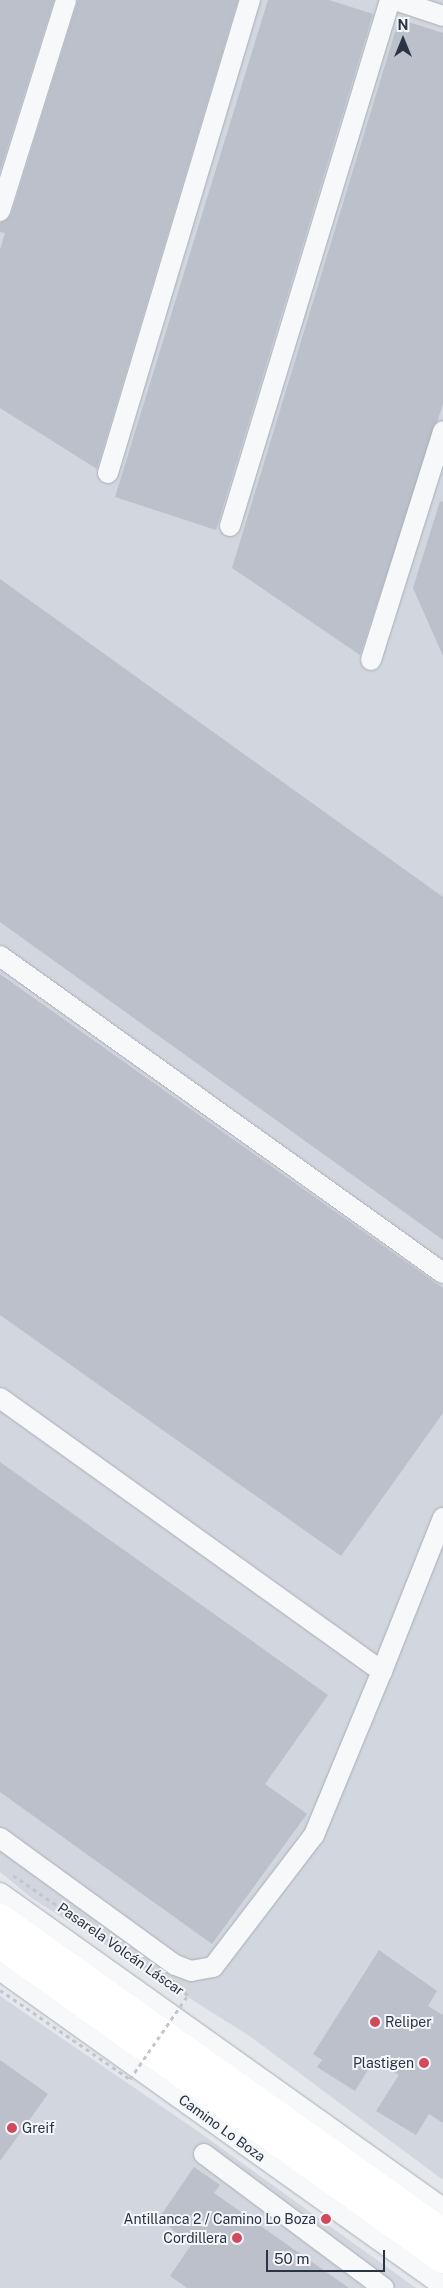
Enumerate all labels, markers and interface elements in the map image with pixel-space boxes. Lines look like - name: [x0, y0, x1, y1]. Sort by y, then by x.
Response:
- north arrow: [378, 15, 428, 65]
- text: N: [398, 17, 408, 33]
- street label: Pasarela Volcán Láscar: [55, 1899, 187, 1999]
- place label: Reliper: [385, 2014, 432, 2030]
- marker: Reliper: [369, 2016, 381, 2028]
- place label: Plastigen: [353, 2055, 414, 2071]
- marker: Plastigen: [418, 2057, 430, 2069]
- street label: Camino Lo Boza: [175, 2091, 269, 2165]
- place label: Greif: [22, 2120, 55, 2136]
- marker: Greif: [6, 2122, 18, 2134]
- place label: Antillanca 2 / Camino Lo Boza: [123, 2211, 316, 2227]
- marker: Antillanca 2 / Camino Lo Boza: [320, 2213, 332, 2225]
- place label: Cordillera: [163, 2230, 227, 2246]
- marker: Cordillera: [231, 2232, 243, 2244]
- scale bar: [268, 2240, 387, 2272]
- text: 50 m: [274, 2250, 309, 2267]

